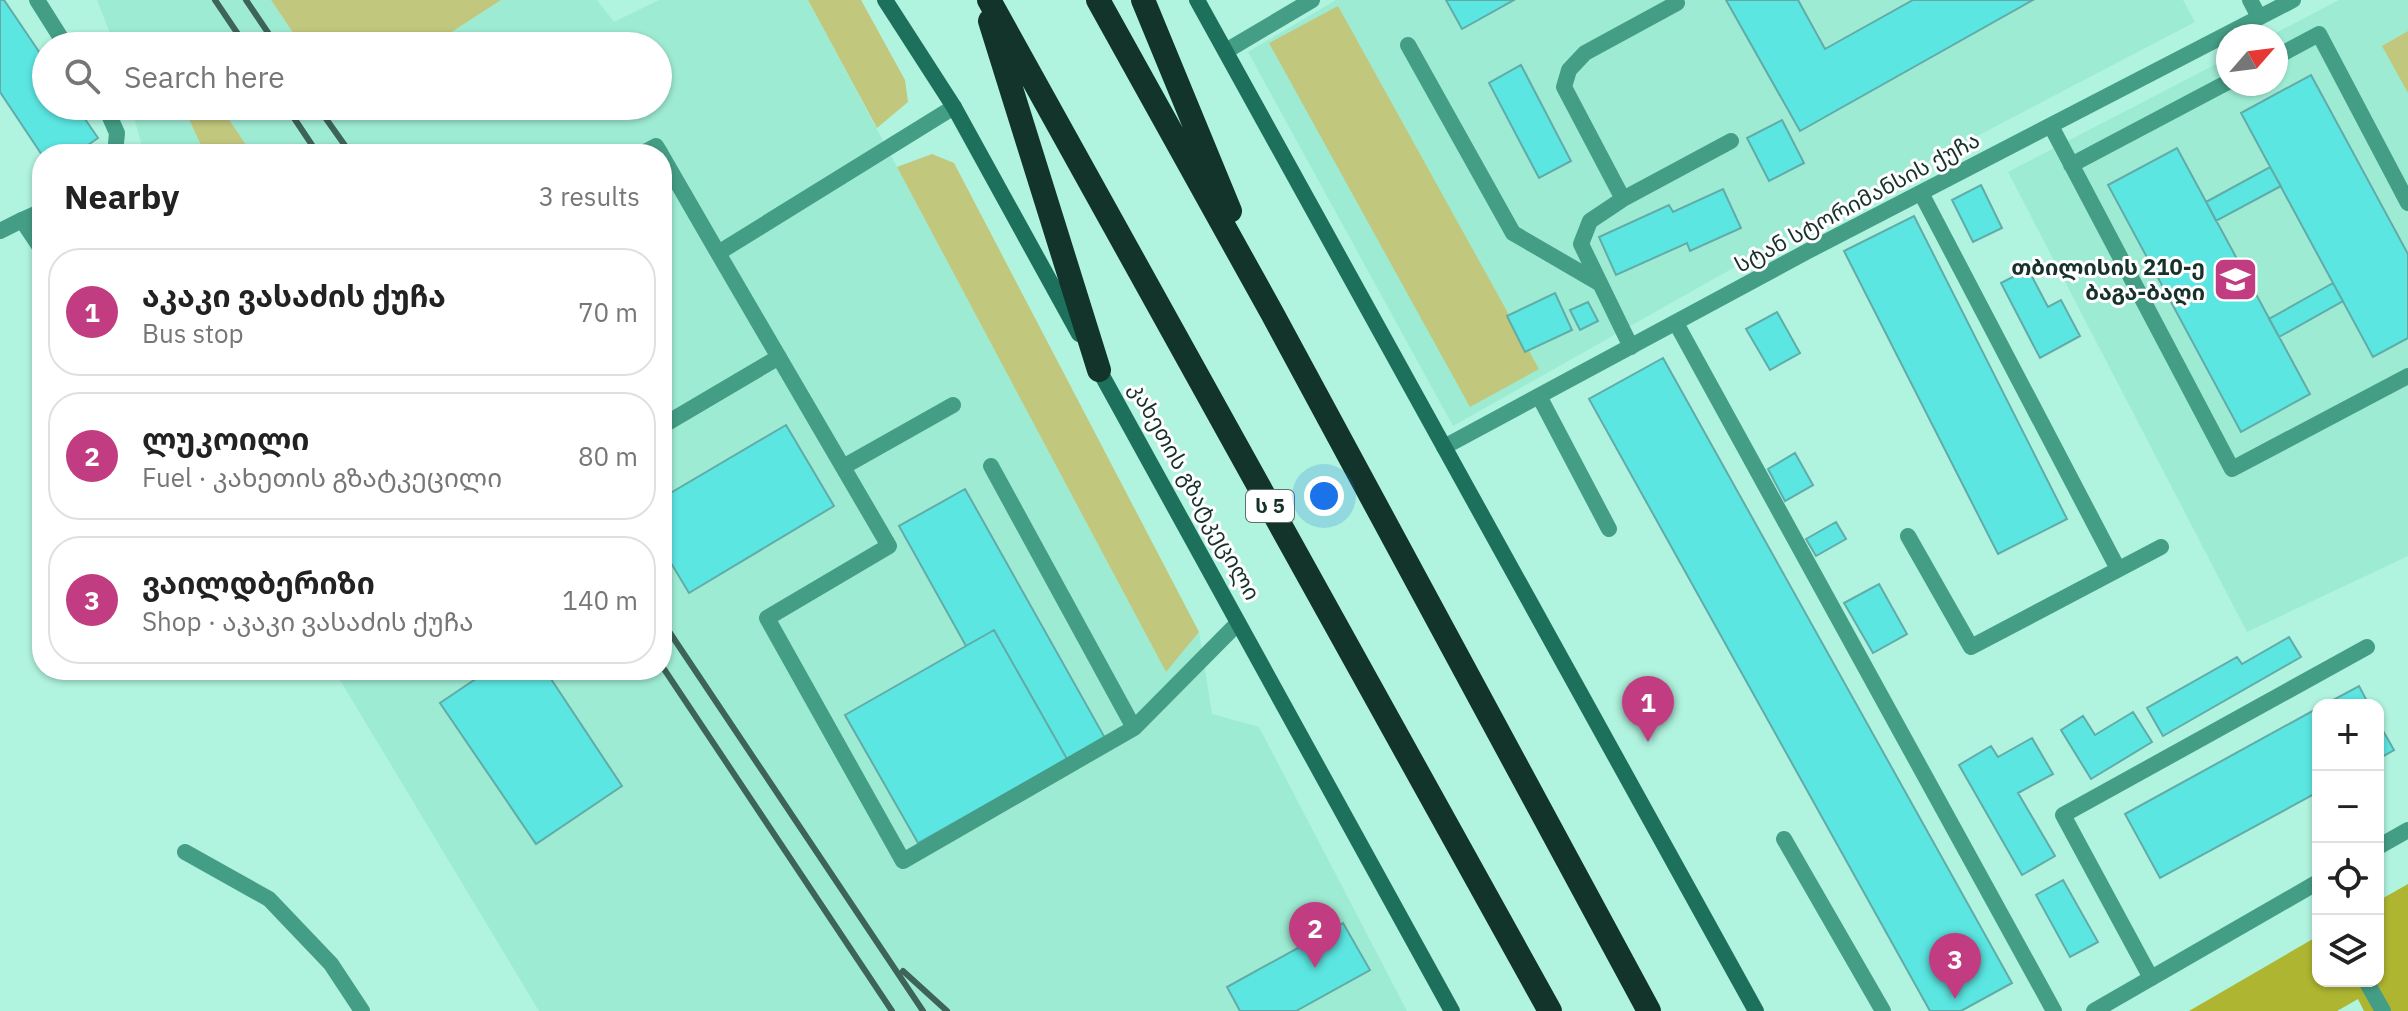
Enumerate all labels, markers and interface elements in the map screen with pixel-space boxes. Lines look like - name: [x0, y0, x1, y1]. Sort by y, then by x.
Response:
- north arrow: [2216, 24, 2288, 96]
- search box: [32, 32, 672, 120]
- icon: search: [60, 54, 104, 98]
- text: Search here: [124, 57, 285, 96]
- street label: სტან სტორიმანსის ქუჩა: [1729, 125, 1984, 279]
- text: Nearby: [64, 174, 179, 218]
- text: 3 results: [538, 179, 640, 213]
- place label: თბილისის 210-ე ბაგა-ბაღი: [2011, 252, 2205, 306]
- school or university icon: თბილისის 210-ე ბაგა-ბაღი: [2212, 256, 2260, 304]
- text: აკაკი ვასაძის ქუჩა: [142, 276, 446, 315]
- text: 1: [84, 295, 100, 329]
- text: 70 m: [578, 295, 638, 329]
- text: Bus stop: [142, 316, 244, 350]
- street label: კახეთის გზატკეცილი: [1123, 377, 1267, 605]
- text: ლუკოილი: [142, 419, 309, 458]
- text: 2: [84, 439, 100, 473]
- text: 80 m: [578, 439, 638, 473]
- text: Fuel · კახეთის გზატკეცილი: [142, 460, 502, 494]
- your location: [1304, 476, 1344, 516]
- road number: ს 5: [1246, 490, 1294, 522]
- text: ვაილდბერიზი: [142, 563, 375, 602]
- text: 3: [84, 583, 100, 617]
- text: 140 m: [562, 583, 638, 617]
- text: Shop · აკაკი ვასაძის ქუჩა: [142, 604, 473, 638]
- pin: 1: [1622, 676, 1674, 742]
- map controls: [2312, 699, 2384, 987]
- button: +: [2312, 699, 2384, 771]
- button: −: [2312, 771, 2384, 843]
- button: locate: [2312, 843, 2384, 915]
- pin: 2: [1289, 902, 1341, 968]
- button: layers: [2312, 915, 2384, 987]
- pin: 3: [1929, 933, 1981, 999]

